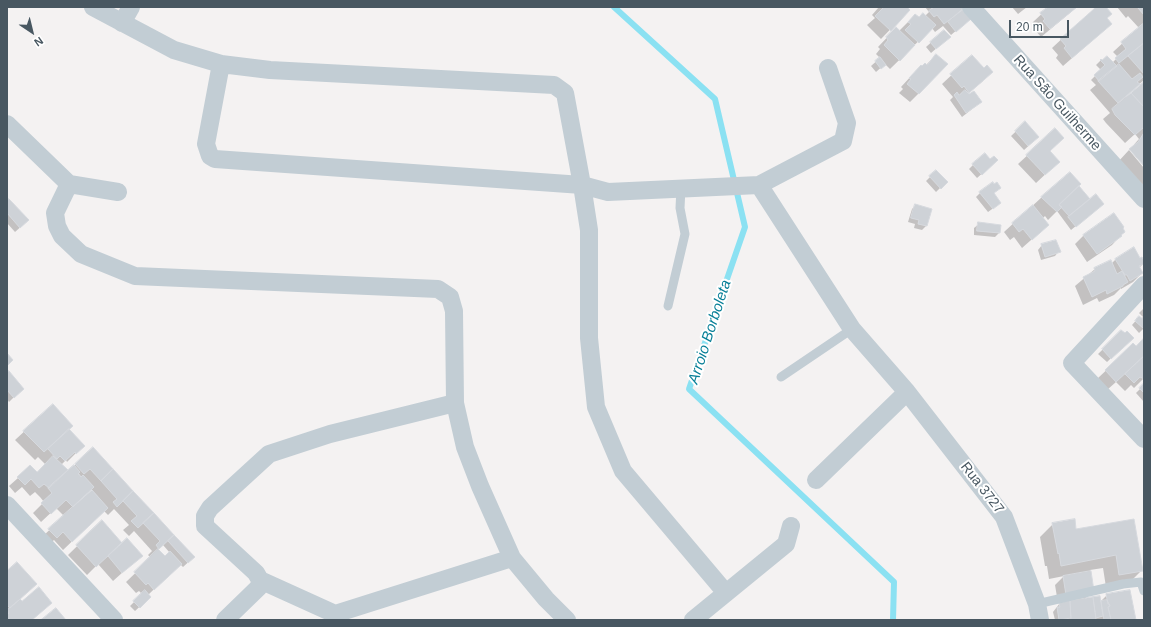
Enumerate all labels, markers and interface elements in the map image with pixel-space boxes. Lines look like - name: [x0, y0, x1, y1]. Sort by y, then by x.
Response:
- north arrow: [12, 12, 52, 52]
- scale bar: [1011, 12, 1071, 38]
- text: 20 m: [1016, 20, 1043, 34]
- text: N: [32, 35, 46, 49]
- street label: Rua São Guilherme: [1010, 52, 1104, 154]
- water label: Arroio Borboleta: [685, 278, 735, 386]
- street label: Rua 3727: [957, 459, 1007, 517]

